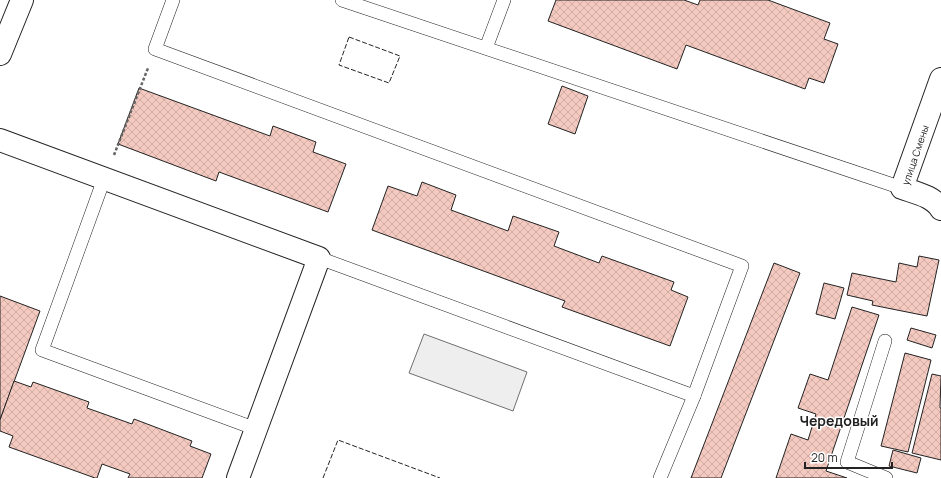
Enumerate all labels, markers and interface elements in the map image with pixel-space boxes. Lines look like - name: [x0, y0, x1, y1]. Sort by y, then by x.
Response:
- street label: улица Смены: [898, 123, 932, 187]
- district label: Чередовый: [799, 411, 879, 430]
- scale bar: [805, 444, 892, 470]
- text: 20 m: [811, 449, 838, 466]

